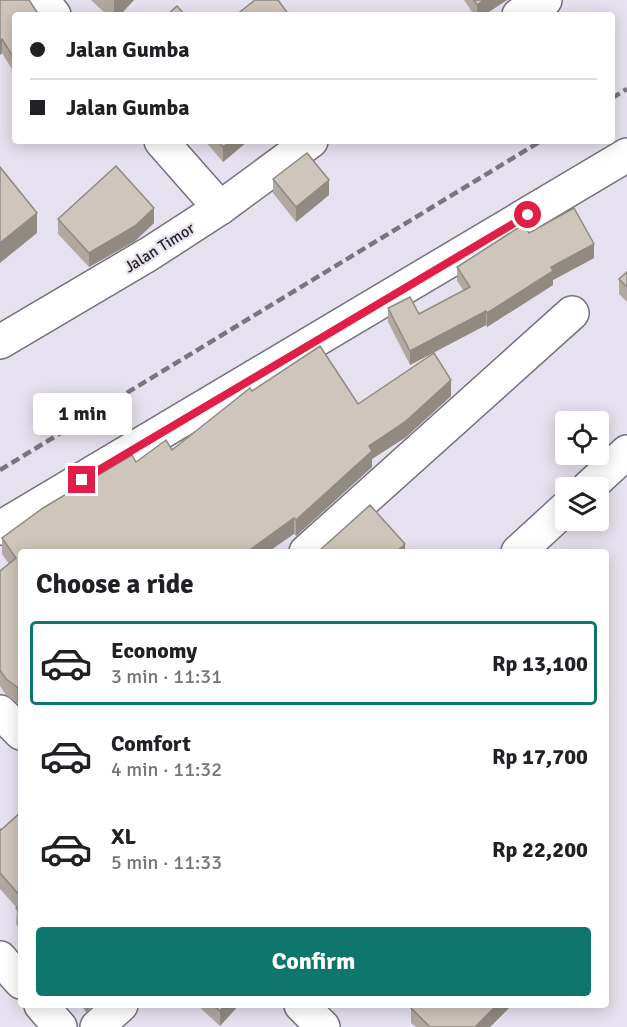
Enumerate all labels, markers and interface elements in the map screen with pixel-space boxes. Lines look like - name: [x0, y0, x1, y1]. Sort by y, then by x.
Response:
- text: Jalan Gumba: [66, 36, 190, 63]
- text: Jalan Gumba: [66, 94, 190, 121]
- route start: [514, 201, 541, 228]
- street label: Jalan Timor: [121, 218, 198, 277]
- callout: 1 min: [32, 393, 132, 435]
- text: 1 min: [58, 401, 107, 426]
- map controls: [555, 411, 609, 531]
- button: locate: [555, 411, 609, 465]
- route end: [68, 466, 95, 493]
- button: layers: [555, 477, 609, 531]
- text: Choose a ride: [36, 568, 194, 601]
- icon: car: [39, 636, 93, 690]
- text: Economy: [111, 637, 197, 664]
- text: Rp 13,100: [492, 650, 588, 677]
- text: 3 min · 11:31: [111, 664, 222, 689]
- icon: car: [39, 729, 93, 783]
- text: Comfort: [111, 730, 191, 757]
- text: Rp 17,700: [492, 743, 588, 770]
- text: 4 min · 11:32: [111, 757, 222, 782]
- icon: car: [39, 822, 93, 876]
- text: XL: [111, 823, 136, 850]
- text: Rp 22,200: [492, 836, 588, 863]
- text: 5 min · 11:33: [111, 850, 222, 875]
- button: Confirm: [36, 927, 591, 996]

